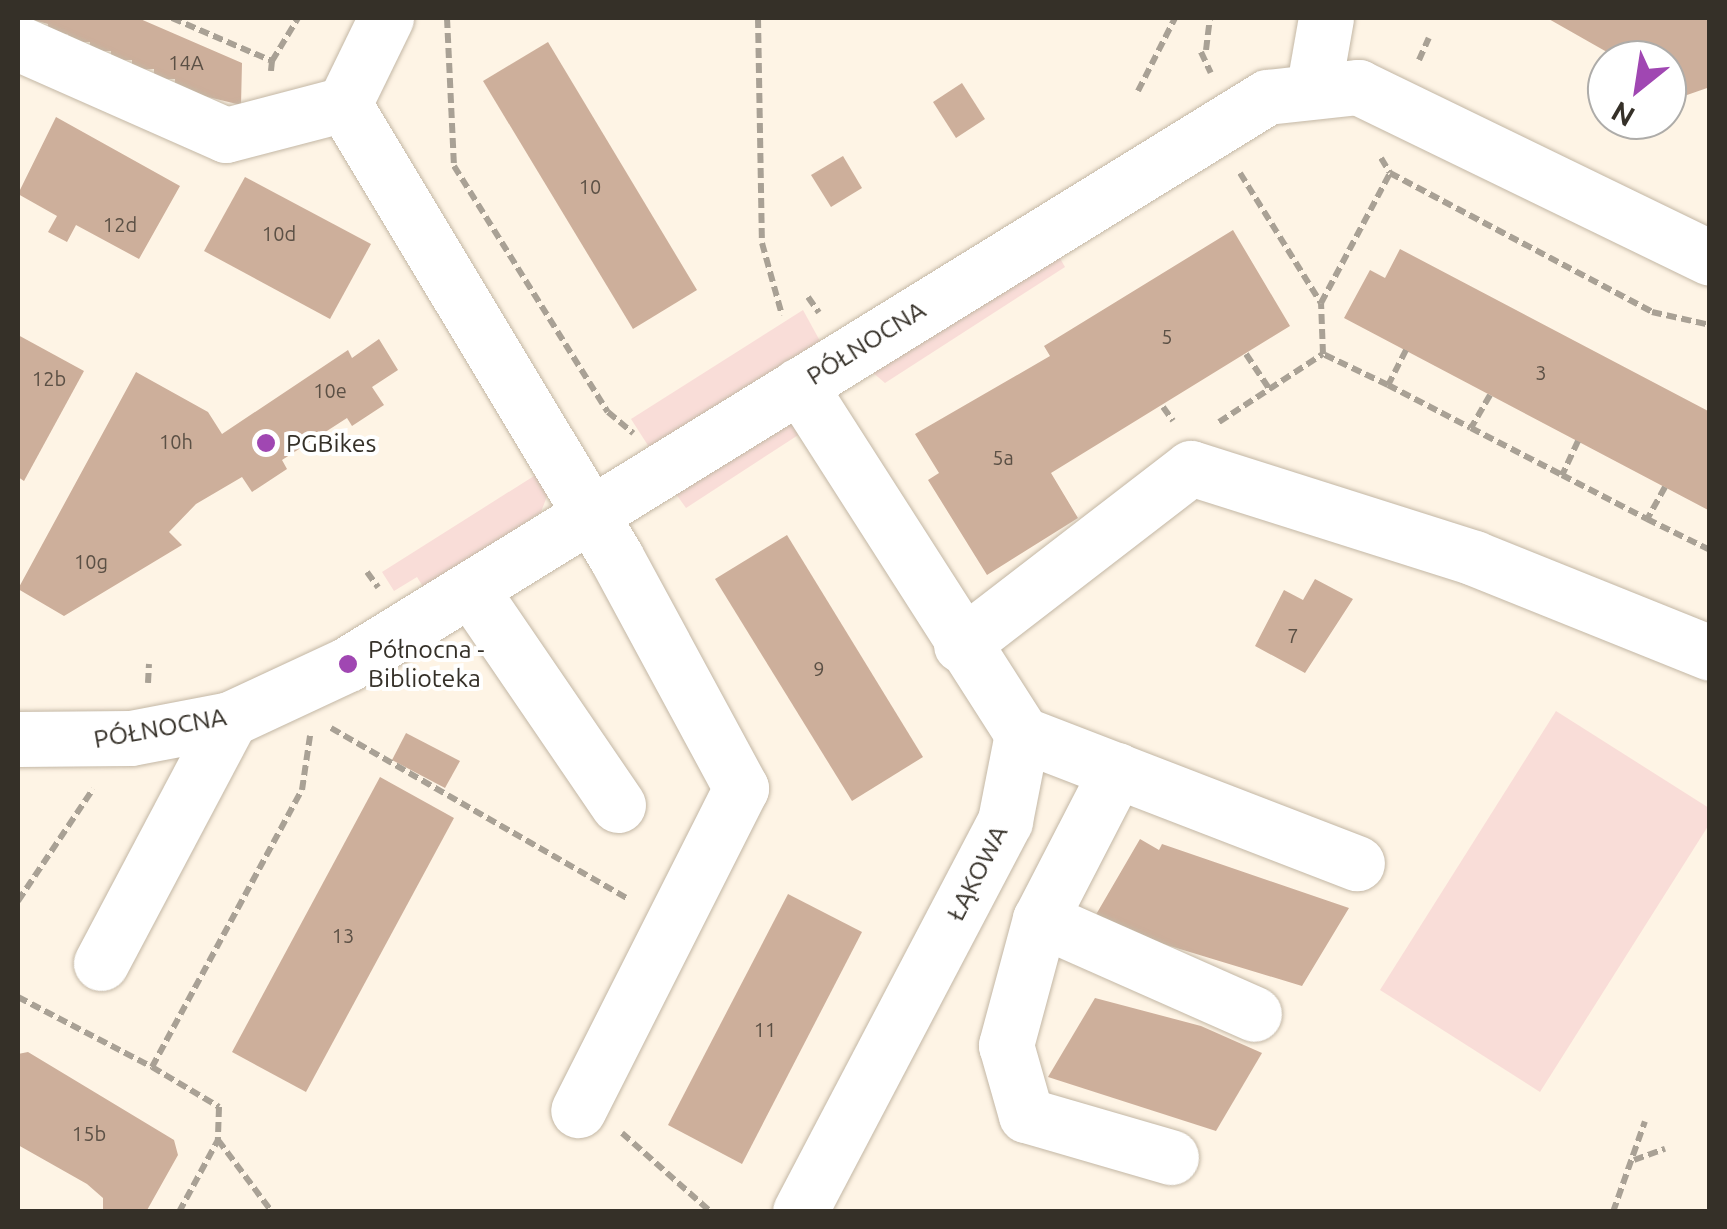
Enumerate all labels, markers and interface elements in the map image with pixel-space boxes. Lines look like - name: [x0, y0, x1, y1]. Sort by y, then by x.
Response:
- north arrow: [1587, 40, 1687, 140]
- house number: 14A: [168, 50, 204, 74]
- text: N: [1606, 96, 1640, 133]
- house number: 10: [579, 174, 601, 198]
- house number: 12d: [103, 212, 137, 236]
- house number: 10d: [262, 221, 296, 245]
- street label: PÓŁNOCNA: [801, 295, 931, 391]
- house number: 5: [1161, 324, 1173, 348]
- house number: 3: [1535, 360, 1547, 384]
- house number: 12b: [32, 366, 66, 390]
- house number: 10e: [313, 378, 347, 402]
- place label: PGBikes: [286, 428, 376, 458]
- house number: 10h: [159, 429, 193, 453]
- marker: PGBikes: [255, 432, 277, 454]
- house number: 5a: [992, 445, 1014, 469]
- house number: 10g: [74, 549, 108, 573]
- house number: 7: [1287, 623, 1299, 647]
- place label: Północna - Biblioteka: [368, 635, 485, 694]
- marker: Północna - Biblioteka: [337, 653, 359, 675]
- house number: 9: [813, 656, 825, 680]
- street label: PÓŁNOCNA: [91, 702, 229, 754]
- street label: ŁĄKOWA: [940, 820, 1014, 926]
- house number: 13: [332, 923, 354, 947]
- house number: 11: [754, 1017, 776, 1041]
- house number: 15b: [72, 1121, 106, 1145]

